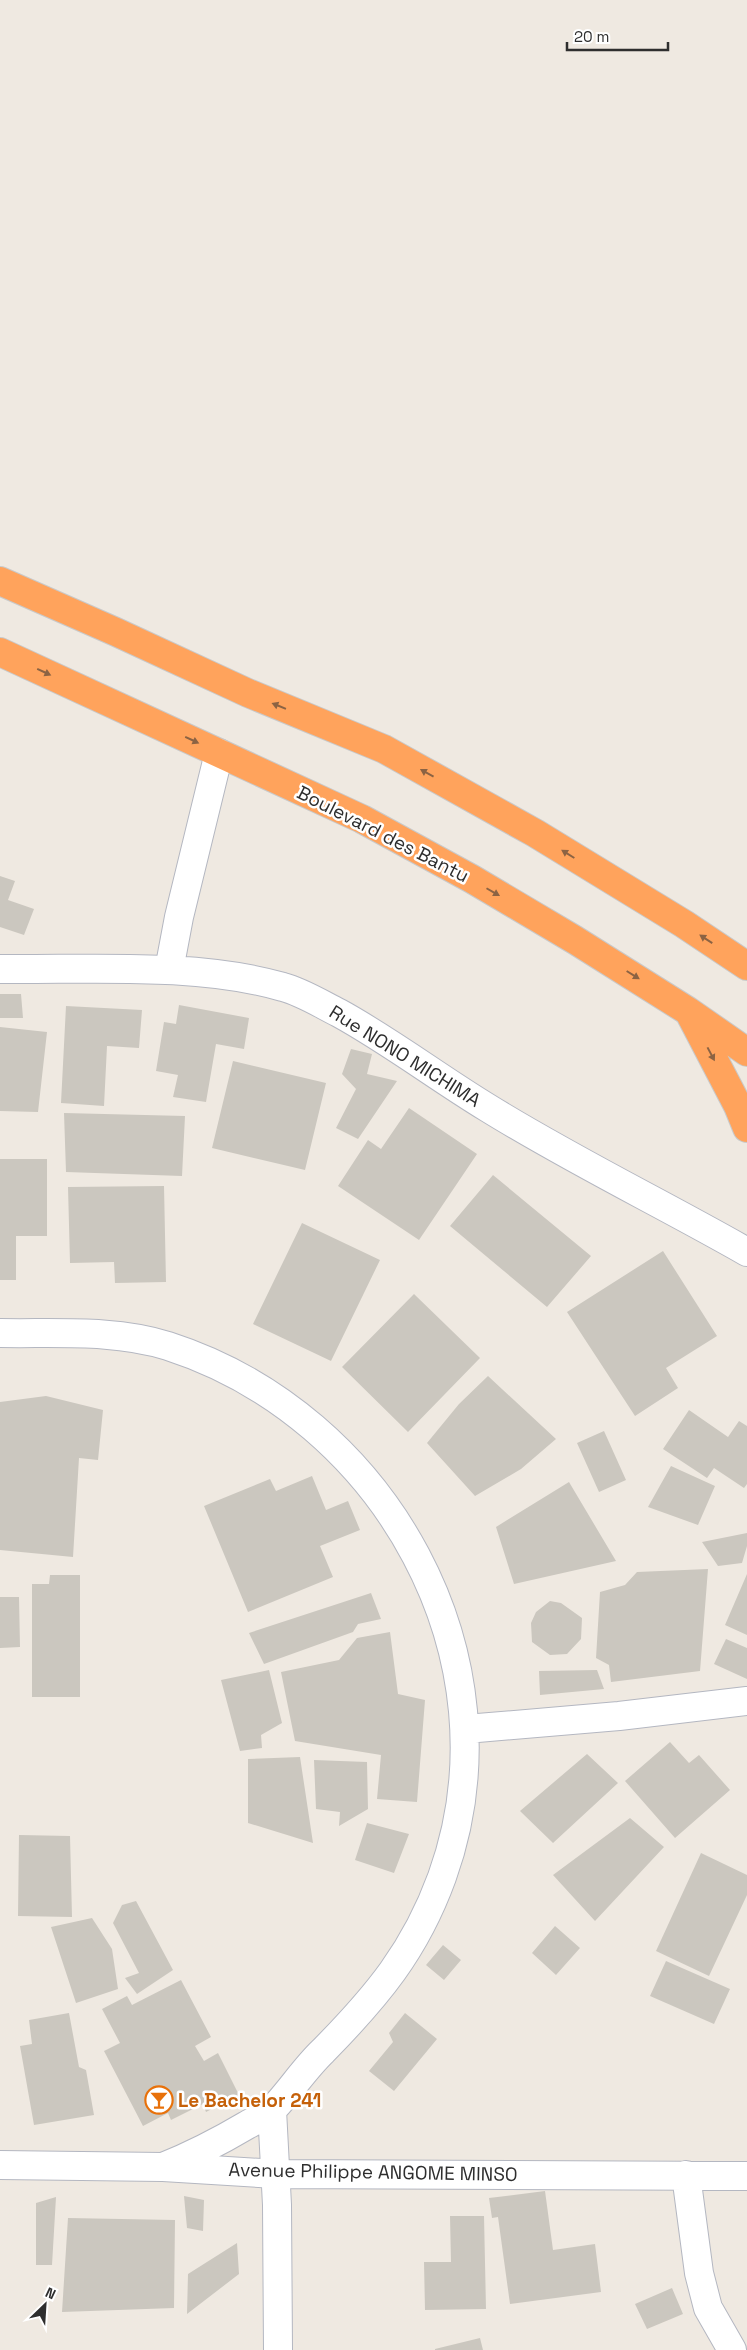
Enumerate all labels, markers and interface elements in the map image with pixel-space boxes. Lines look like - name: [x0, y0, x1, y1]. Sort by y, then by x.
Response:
- scale bar: [567, 20, 668, 52]
- text: 20 m: [574, 27, 609, 46]
- one-way arrow: [37, 667, 52, 676]
- one-way arrow: [272, 701, 286, 709]
- one-way arrow: [185, 736, 199, 744]
- one-way arrow: [420, 768, 434, 777]
- street label: Boulevard des Bantu: [293, 780, 473, 888]
- one-way arrow: [561, 849, 575, 858]
- one-way arrow: [487, 887, 500, 896]
- one-way arrow: [700, 934, 713, 944]
- one-way arrow: [626, 971, 639, 980]
- street label: Rue NONO MICHIMA: [325, 999, 485, 1113]
- one-way arrow: [707, 1046, 715, 1061]
- bar icon: Le Bachelor 241: [144, 2085, 174, 2115]
- place label: Le Bachelor 241: [178, 2088, 321, 2113]
- street label: Avenue Philippe ANGOME MINSO: [228, 2157, 518, 2187]
- north arrow: [20, 2280, 70, 2330]
- text: N: [42, 2283, 59, 2303]

